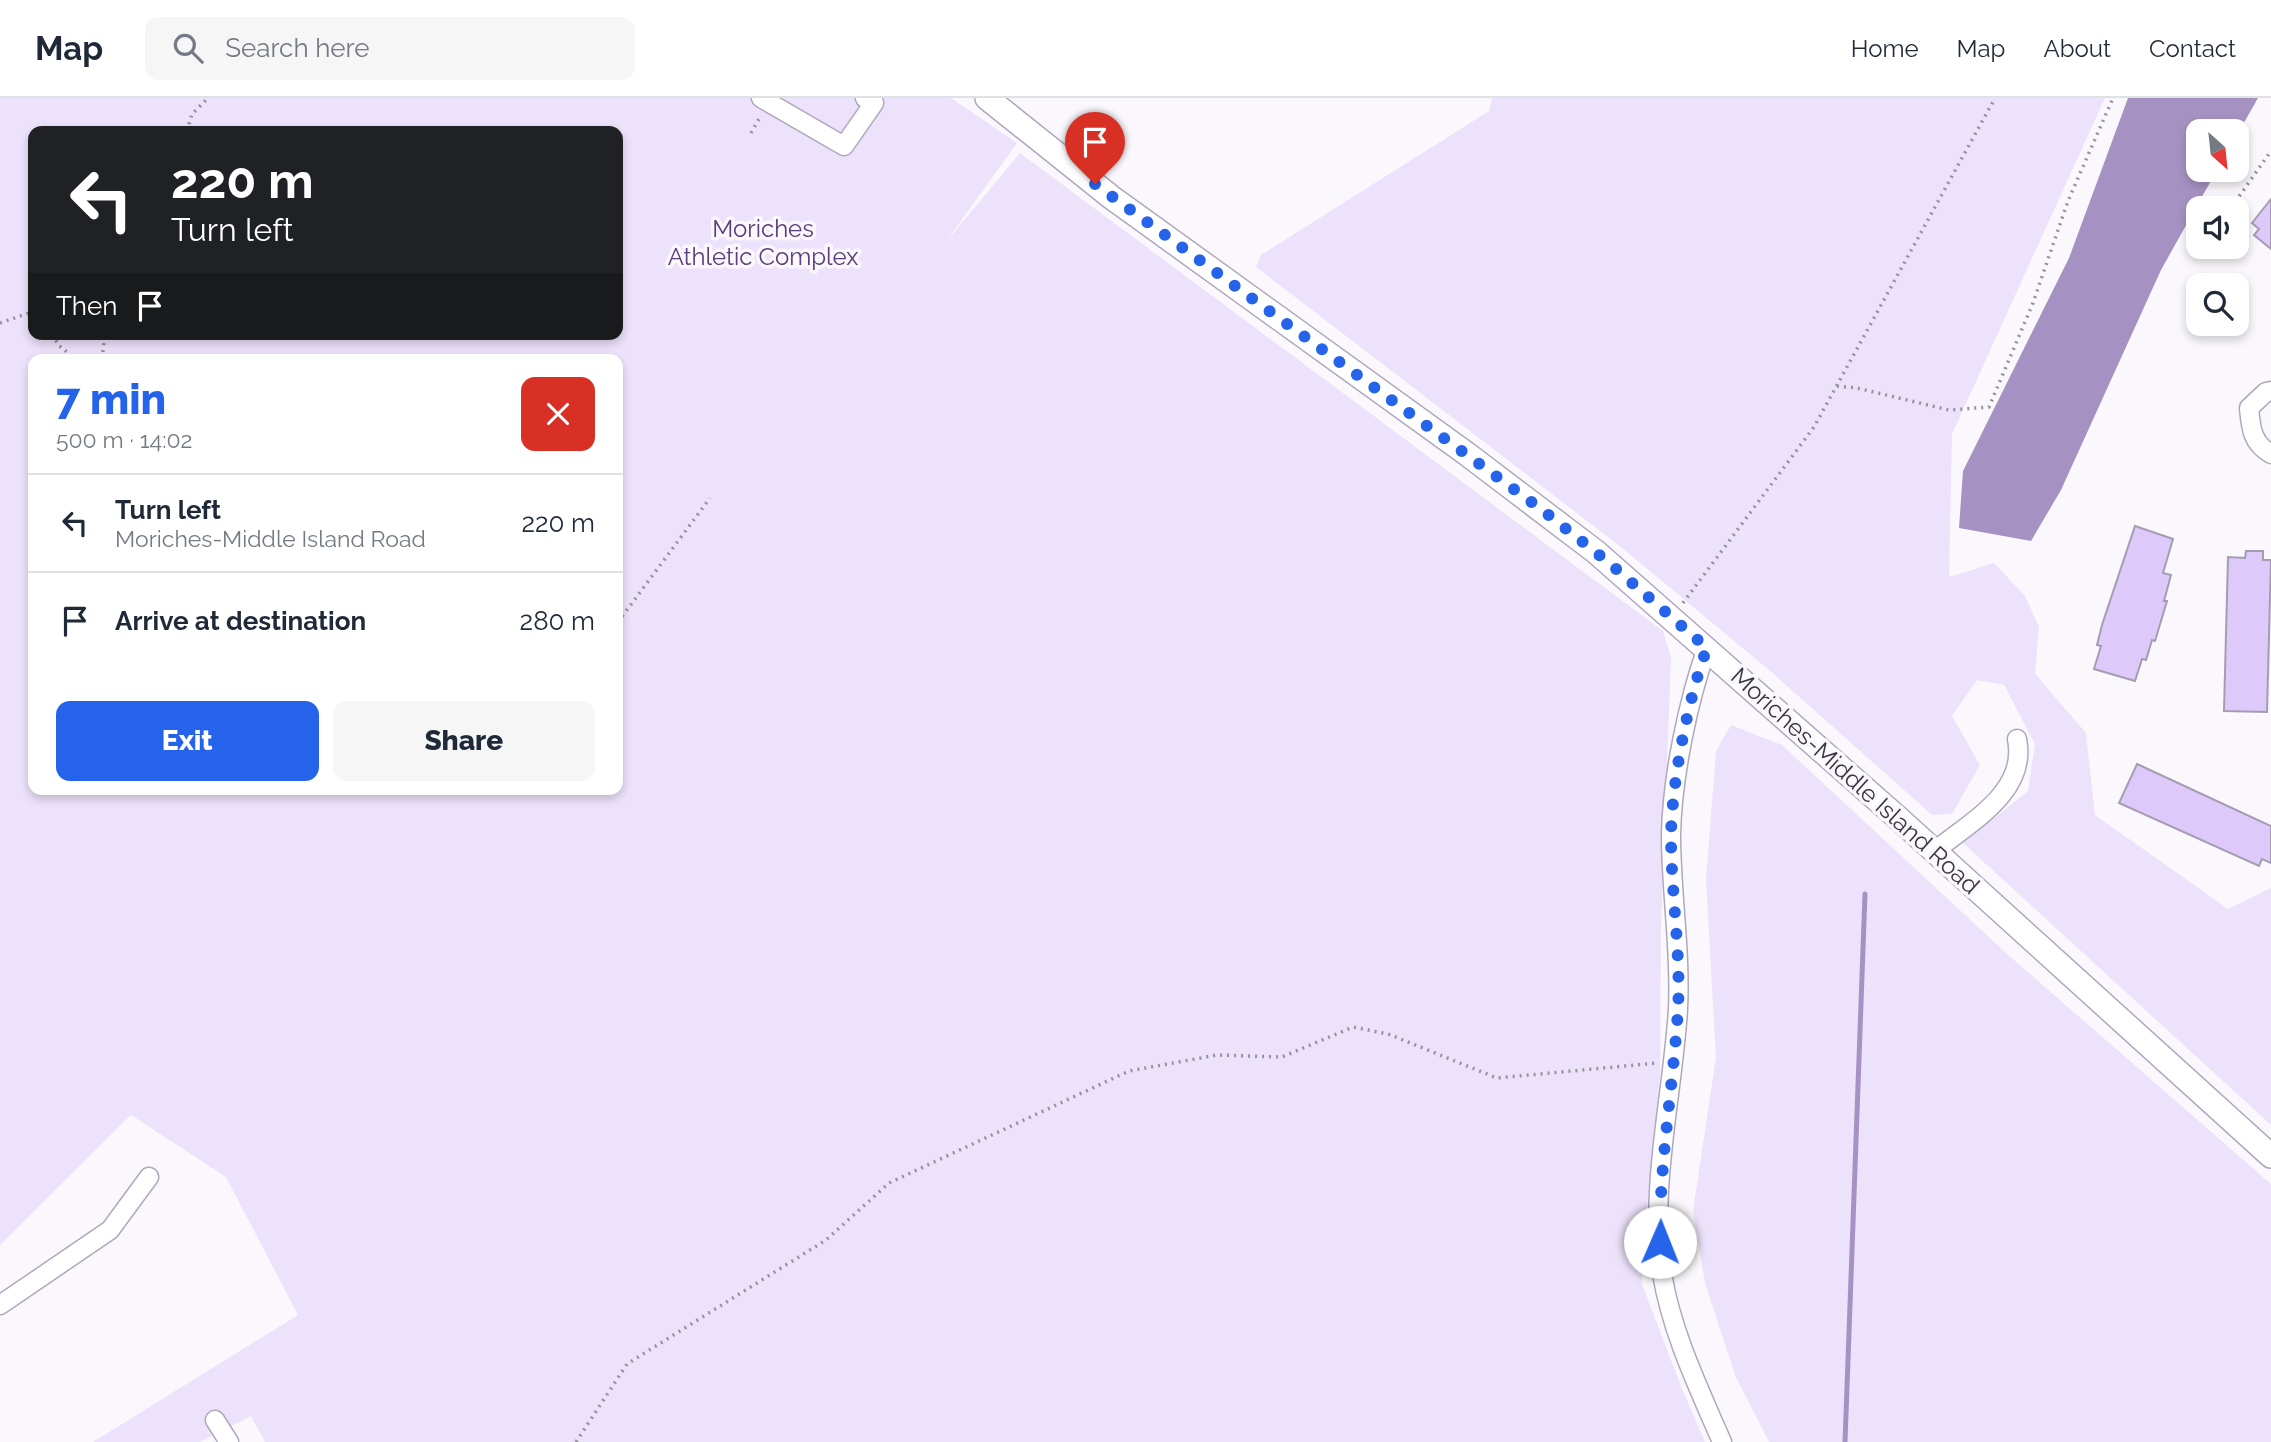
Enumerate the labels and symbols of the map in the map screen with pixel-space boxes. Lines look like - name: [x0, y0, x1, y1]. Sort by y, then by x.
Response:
- pin: [1065, 112, 1125, 184]
- north arrow: [2186, 119, 2249, 182]
- park label: Moriches Athletic Complex: [668, 214, 858, 271]
- street label: Moriches-Middle Island Road: [1725, 661, 1986, 900]
- position arrow: [1623, 1205, 1697, 1279]

